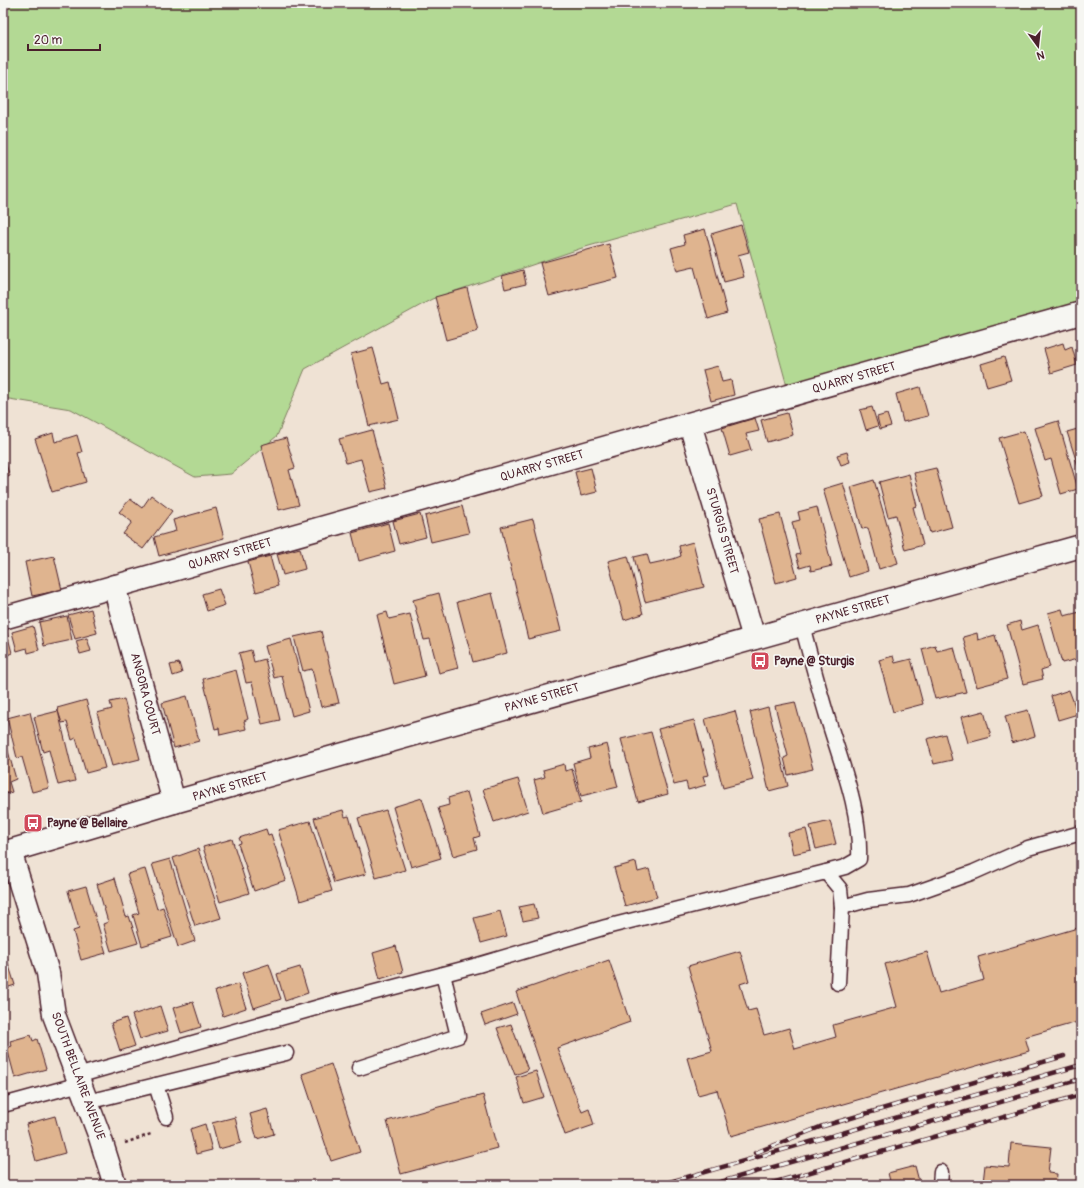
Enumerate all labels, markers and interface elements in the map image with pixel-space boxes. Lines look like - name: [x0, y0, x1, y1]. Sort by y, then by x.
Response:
- scale bar: [28, 26, 100, 52]
- north arrow: [1018, 26, 1058, 66]
- text: 20 m: [34, 33, 63, 48]
- text: N: [1035, 48, 1046, 63]
- street label: QUARRY STREET: [810, 359, 898, 397]
- street label: QUARRY STREET: [498, 447, 586, 485]
- street label: STURGIS STREET: [702, 486, 742, 576]
- street label: QUARRY STREET: [186, 535, 274, 573]
- street label: PAYNE STREET: [814, 592, 892, 628]
- bus stop icon: Payne @ Sturgis: [749, 650, 771, 672]
- street label: ANGORA COURT: [127, 651, 163, 737]
- place label: Payne @ Sturgis: [774, 654, 855, 669]
- street label: PAYNE STREET: [503, 680, 581, 716]
- street label: PAYNE STREET: [191, 769, 269, 805]
- bus stop icon: Payne @ Bellaire: [22, 812, 44, 834]
- place label: Payne @ Bellaire: [47, 816, 129, 831]
- street label: SOUTH BELLAIRE AVENUE: [48, 1010, 108, 1142]

